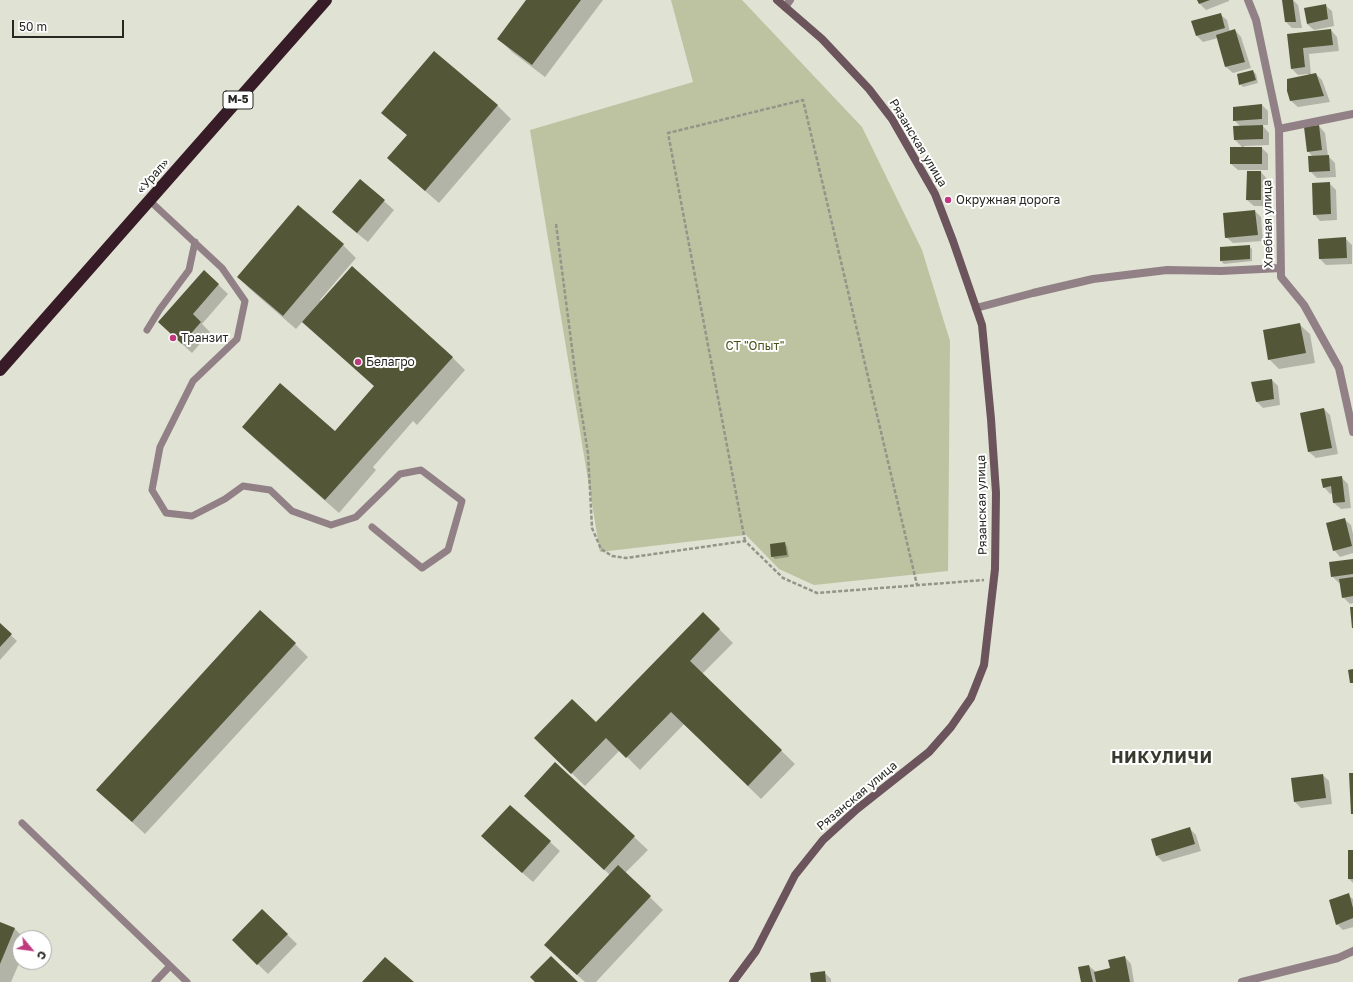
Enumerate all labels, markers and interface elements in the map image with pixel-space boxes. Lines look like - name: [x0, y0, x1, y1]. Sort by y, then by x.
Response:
- scale bar: [14, 12, 126, 38]
- text: 50 m: [19, 19, 47, 34]
- road number: М-5: [223, 91, 253, 109]
- street label: Рязанская улица: [886, 96, 950, 190]
- street label: «Урал»: [134, 155, 172, 197]
- street label: Хлебная улица: [1260, 180, 1276, 268]
- place label: Окружная дорога: [956, 193, 1060, 207]
- marker: Окружная дорога: [943, 195, 953, 205]
- place label: Транзит: [181, 331, 228, 345]
- marker: Транзит: [168, 333, 178, 343]
- park label: СТ "Опыт": [726, 339, 784, 353]
- place label: Белагро: [366, 355, 415, 369]
- marker: Белагро: [353, 357, 363, 367]
- street label: Рязанская улица: [974, 455, 990, 555]
- district label: НИКУЛИЧИ: [1111, 748, 1213, 768]
- street label: Рязанская улица: [814, 758, 900, 834]
- north arrow: [12, 930, 52, 970]
- text: С: [34, 949, 50, 962]

